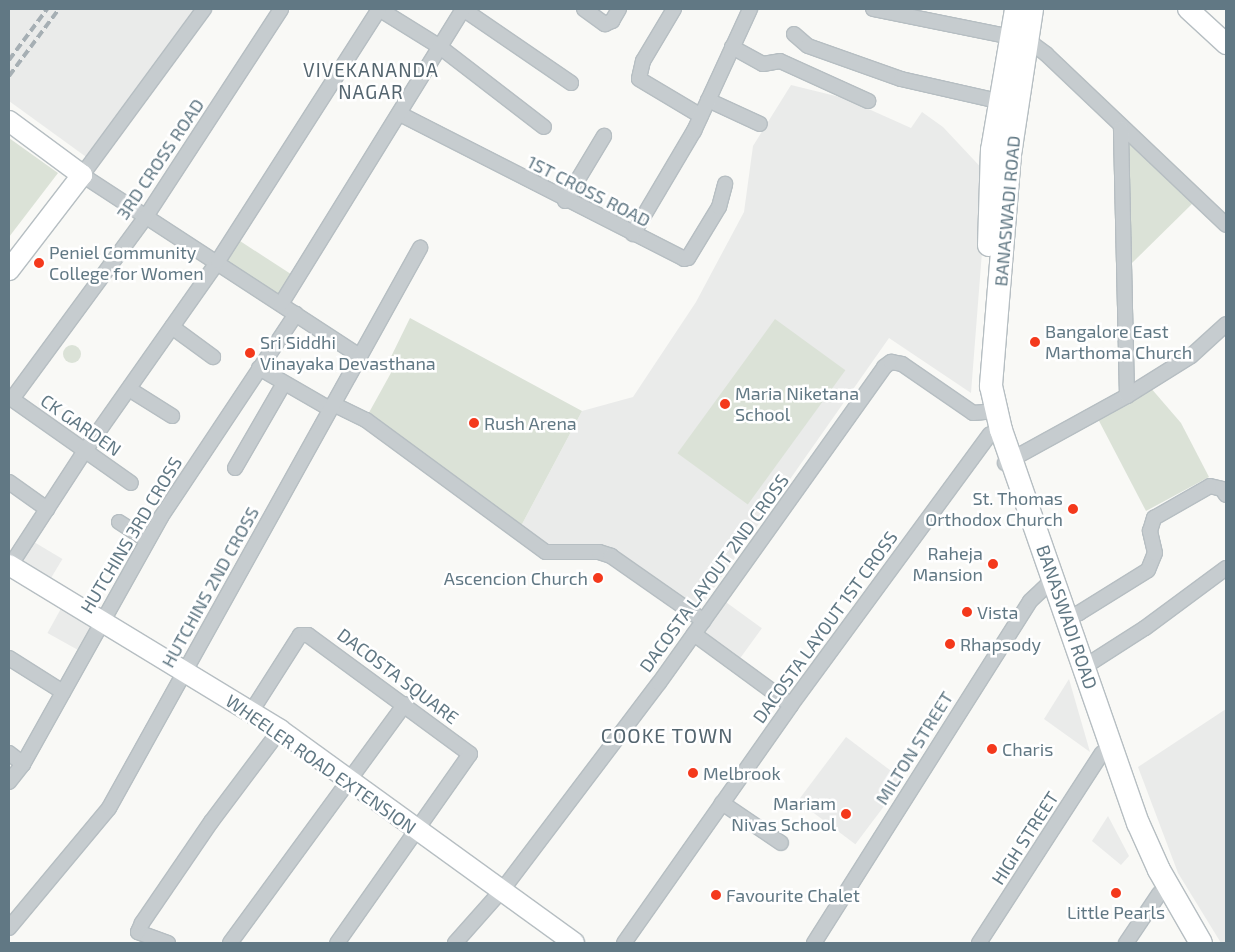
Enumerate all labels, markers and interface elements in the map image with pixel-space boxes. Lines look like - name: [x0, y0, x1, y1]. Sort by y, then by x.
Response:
- district label: VIVEKANANDA NAGAR: [302, 59, 440, 103]
- street label: 3RD CROSS ROAD: [112, 95, 208, 223]
- street label: BANASWADI ROAD: [990, 135, 1024, 287]
- street label: 1ST CROSS ROAD: [524, 151, 654, 231]
- place label: Peniel Community College for Women: [49, 242, 205, 284]
- marker: Peniel Community College for Women: [33, 257, 45, 269]
- place label: Bangalore East Marthoma Church: [1045, 321, 1192, 364]
- place label: Sri Siddhi Vinayaka Devasthana: [260, 332, 436, 374]
- marker: Bangalore East Marthoma Church: [1029, 336, 1041, 348]
- marker: Sri Siddhi Vinayaka Devasthana: [244, 347, 256, 359]
- place label: Maria Niketana School: [735, 383, 859, 426]
- street label: CK GARDEN: [37, 389, 125, 461]
- marker: Maria Niketana School: [719, 398, 731, 410]
- place label: Rush Arena: [484, 412, 577, 434]
- marker: Rush Arena: [468, 417, 480, 429]
- street label: HUTCHINS 3RD CROSS: [76, 453, 186, 617]
- street label: DACOSTA LAYOUT 2ND CROSS: [635, 470, 793, 676]
- place label: St. Thomas Orthodox Church: [925, 488, 1063, 530]
- street label: HUTCHINS 2ND CROSS: [157, 503, 263, 671]
- marker: St. Thomas Orthodox Church: [1067, 503, 1079, 515]
- street label: DACOSTA LAYOUT 1ST CROSS: [748, 526, 902, 728]
- street label: BANASWADI ROAD: [1032, 542, 1102, 692]
- place label: Raheja Mansion: [913, 543, 983, 586]
- marker: Raheja Mansion: [987, 558, 999, 570]
- place label: Ascencion Church: [444, 567, 588, 589]
- marker: Ascencion Church: [592, 572, 604, 584]
- place label: Vista: [977, 601, 1018, 623]
- marker: Vista: [961, 606, 973, 618]
- street label: DACOSTA SQUARE: [333, 623, 463, 729]
- place label: Rhapsody: [960, 633, 1041, 655]
- marker: Rhapsody: [944, 638, 956, 650]
- street label: MILTON STREET: [871, 688, 957, 808]
- street label: WHEELER ROAD EXTENSION: [222, 690, 420, 838]
- district label: COOKE TOWN: [599, 723, 735, 747]
- place label: Charis: [1002, 738, 1053, 760]
- marker: Charis: [986, 743, 998, 755]
- place label: Melbrook: [703, 762, 781, 784]
- marker: Melbrook: [687, 767, 699, 779]
- street label: HIGH STREET: [987, 788, 1063, 888]
- place label: Mariam Nivas School: [731, 793, 836, 836]
- marker: Mariam Nivas School: [840, 808, 852, 820]
- place label: Favourite Chalet: [726, 884, 860, 906]
- marker: Little Pearls: [1110, 887, 1122, 899]
- marker: Favourite Chalet: [710, 889, 722, 901]
- place label: Little Pearls: [1067, 901, 1165, 923]

